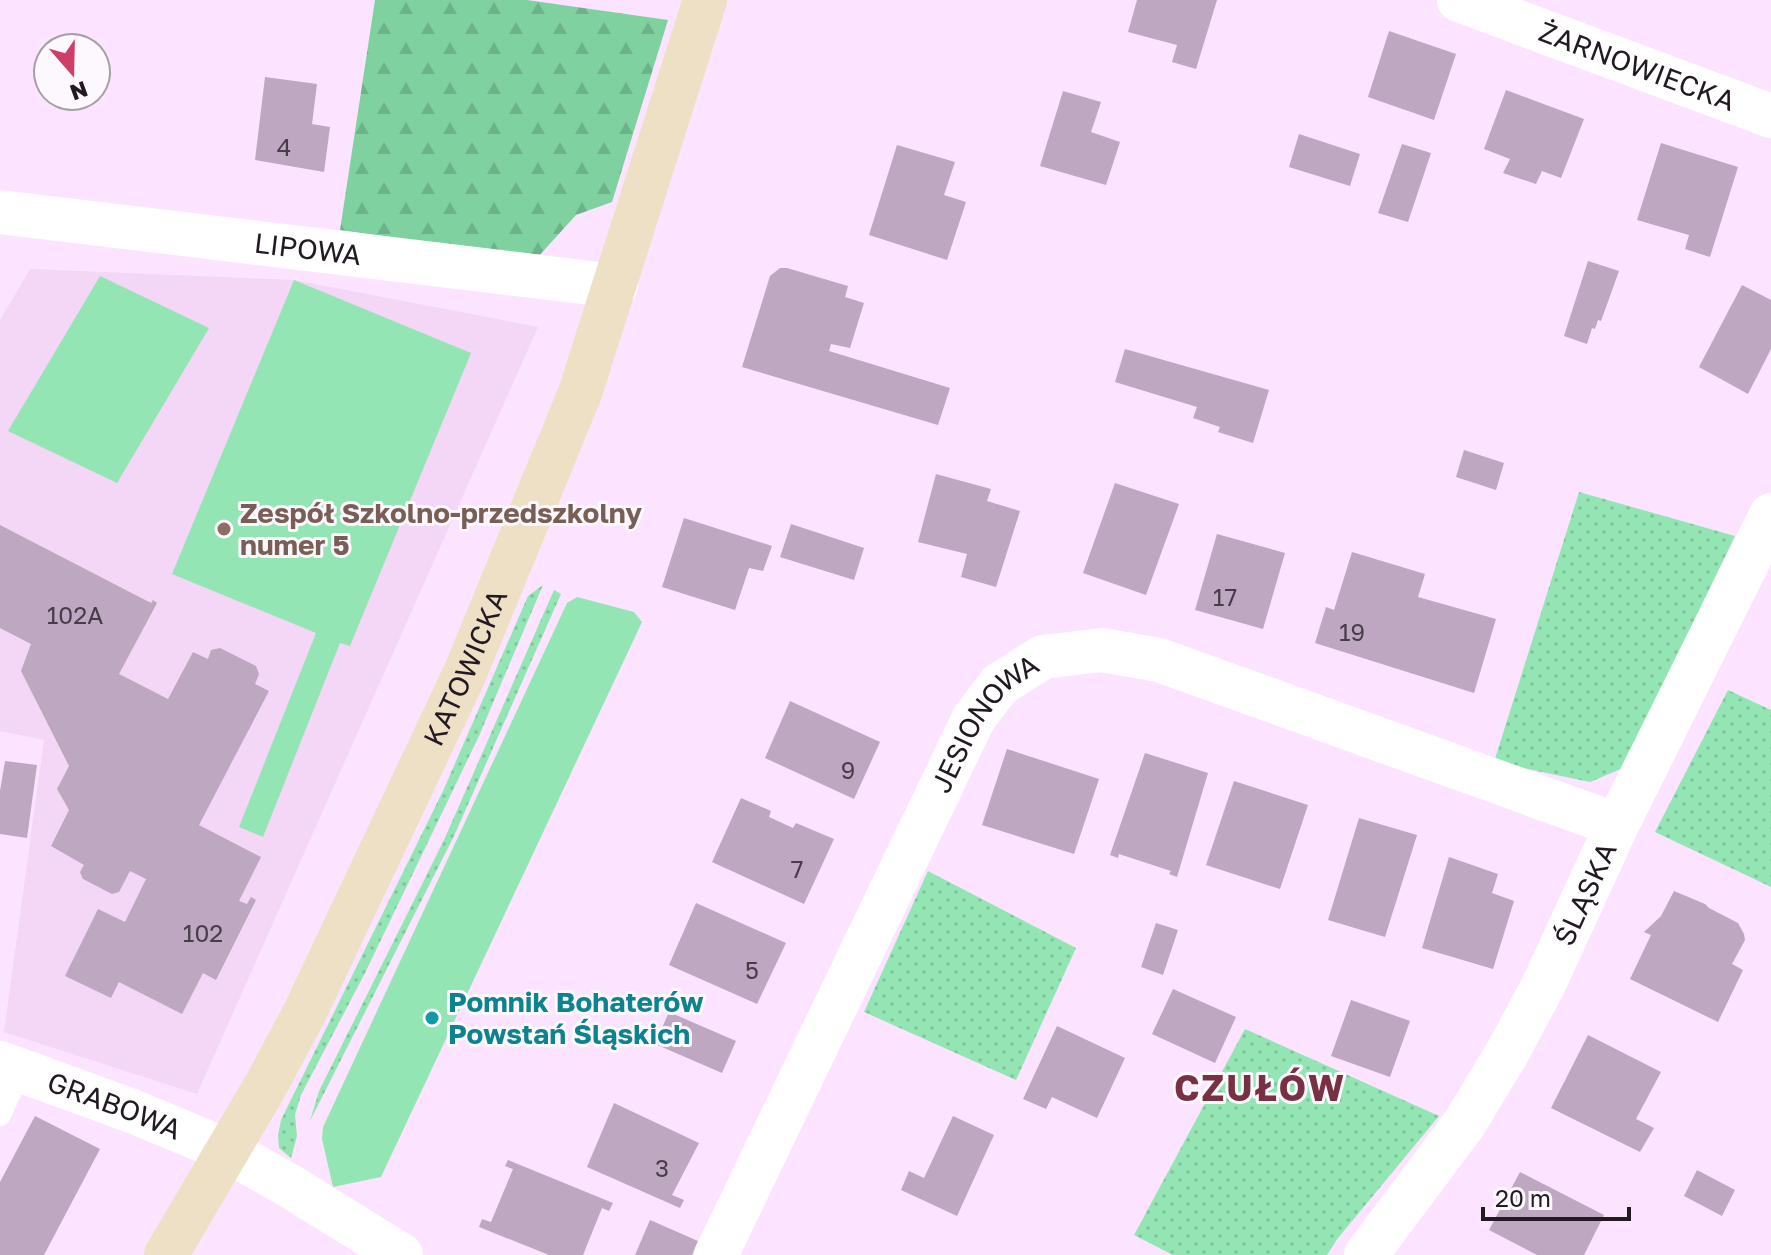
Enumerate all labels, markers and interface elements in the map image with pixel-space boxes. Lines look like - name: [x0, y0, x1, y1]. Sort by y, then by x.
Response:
- street label: ŻARNOWIECKA: [1535, 14, 1740, 117]
- north arrow: [32, 32, 112, 112]
- text: N: [67, 76, 91, 107]
- house number: 4: [277, 132, 291, 161]
- street label: LIPOWA: [252, 226, 363, 271]
- place label: Zespół Szkolno-przedszkolny numer 5: [240, 496, 642, 561]
- marker: Zespół Szkolno-przedszkolny numer 5: [215, 520, 233, 538]
- house number: 17: [1213, 582, 1237, 611]
- street label: KATOWICKA: [416, 584, 514, 751]
- house number: 102A: [47, 600, 103, 629]
- house number: 19: [1339, 617, 1365, 646]
- street label: JESIONOWA: [924, 647, 1045, 798]
- house number: 9: [841, 755, 855, 784]
- street label: ŚLĄSKA: [1547, 837, 1623, 950]
- house number: 7: [791, 854, 803, 883]
- house number: 102: [183, 918, 223, 947]
- house number: 5: [745, 955, 759, 984]
- place label: Pomnik Bohaterów Powstań Śląskich: [448, 985, 704, 1050]
- marker: Pomnik Bohaterów Powstań Śląskich: [423, 1009, 441, 1027]
- street label: GRABOWA: [43, 1065, 187, 1146]
- district label: CZUŁÓW: [1174, 1066, 1346, 1109]
- house number: 3: [655, 1153, 669, 1182]
- scale bar: [1483, 1171, 1629, 1221]
- text: 20 m: [1495, 1183, 1551, 1212]

